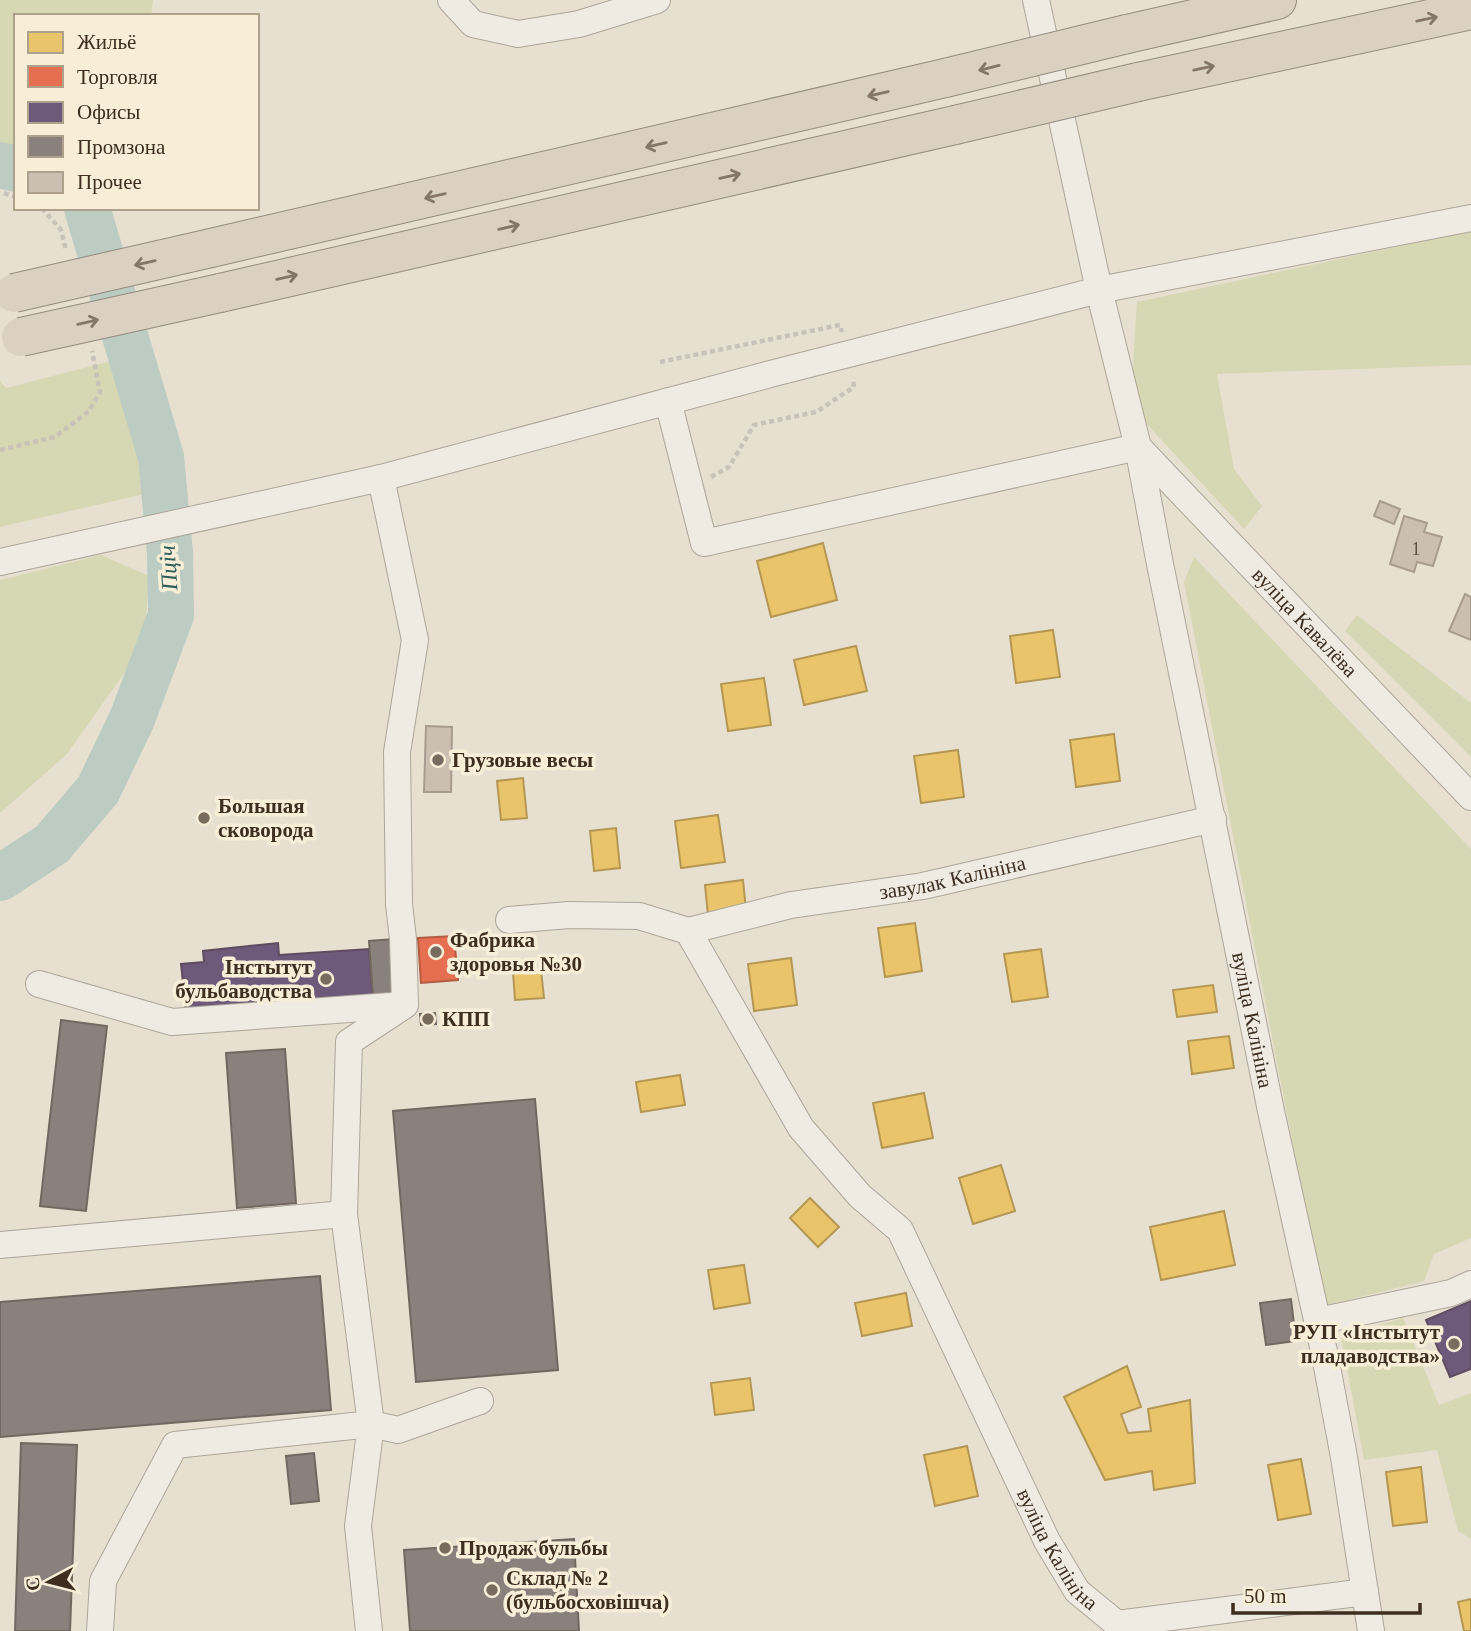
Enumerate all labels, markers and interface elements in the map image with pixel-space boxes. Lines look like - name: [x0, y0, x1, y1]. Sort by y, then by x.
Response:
- one-way arrow: [1415, 12, 1438, 26]
- legend: [14, 14, 259, 210]
- text: Жильё: [77, 30, 136, 54]
- one-way arrow: [1193, 60, 1215, 73]
- one-way arrow: [978, 61, 1001, 75]
- text: Торговля: [77, 65, 158, 89]
- one-way arrow: [867, 87, 890, 101]
- text: Офисы: [77, 100, 140, 124]
- text: Промзона: [77, 135, 166, 159]
- one-way arrow: [645, 138, 668, 152]
- one-way arrow: [719, 169, 741, 182]
- text: Прочее: [77, 170, 142, 194]
- one-way arrow: [424, 190, 447, 203]
- one-way arrow: [497, 219, 520, 233]
- one-way arrow: [134, 257, 157, 271]
- one-way arrow: [275, 270, 298, 284]
- one-way arrow: [76, 315, 99, 329]
- house number: 1: [1412, 539, 1421, 559]
- water label: Пціч: [154, 544, 183, 593]
- street label: вуліца Кавалёва: [1247, 563, 1363, 682]
- place label: Грузовые весы: [452, 748, 593, 772]
- marker: Грузовые весы: [430, 752, 446, 768]
- place label: Большая сковорода: [218, 794, 314, 842]
- marker: Большая сковорода: [196, 810, 212, 826]
- street label: завулак Калініна: [878, 851, 1029, 904]
- place label: Фабрика здоровья №30: [450, 928, 582, 976]
- marker: Фабрика здоровья №30: [428, 944, 444, 960]
- street label: вуліца Калініна: [1227, 950, 1278, 1091]
- place label: Інстытут бульбаводства: [175, 955, 313, 1003]
- marker: Інстытут бульбаводства: [318, 971, 334, 987]
- place label: КПП: [442, 1007, 490, 1031]
- marker: КПП: [420, 1011, 436, 1027]
- place label: РУП «Інстытут пладаводства»: [1293, 1320, 1441, 1368]
- marker: РУП «Інстытут пладаводства»: [1446, 1336, 1462, 1352]
- street label: вуліца Калініна: [1012, 1485, 1103, 1615]
- place label: Продаж бульбы: [459, 1536, 608, 1560]
- marker: Продаж бульбы: [437, 1540, 453, 1556]
- north arrow: [14, 1547, 84, 1617]
- place label: Склад № 2 (бульбосховішча): [506, 1566, 669, 1614]
- scale bar: [1233, 1572, 1420, 1616]
- text: С: [21, 1576, 44, 1592]
- marker: Склад № 2 (бульбосховішча): [484, 1582, 500, 1598]
- text: 50 m: [1244, 1584, 1287, 1608]

